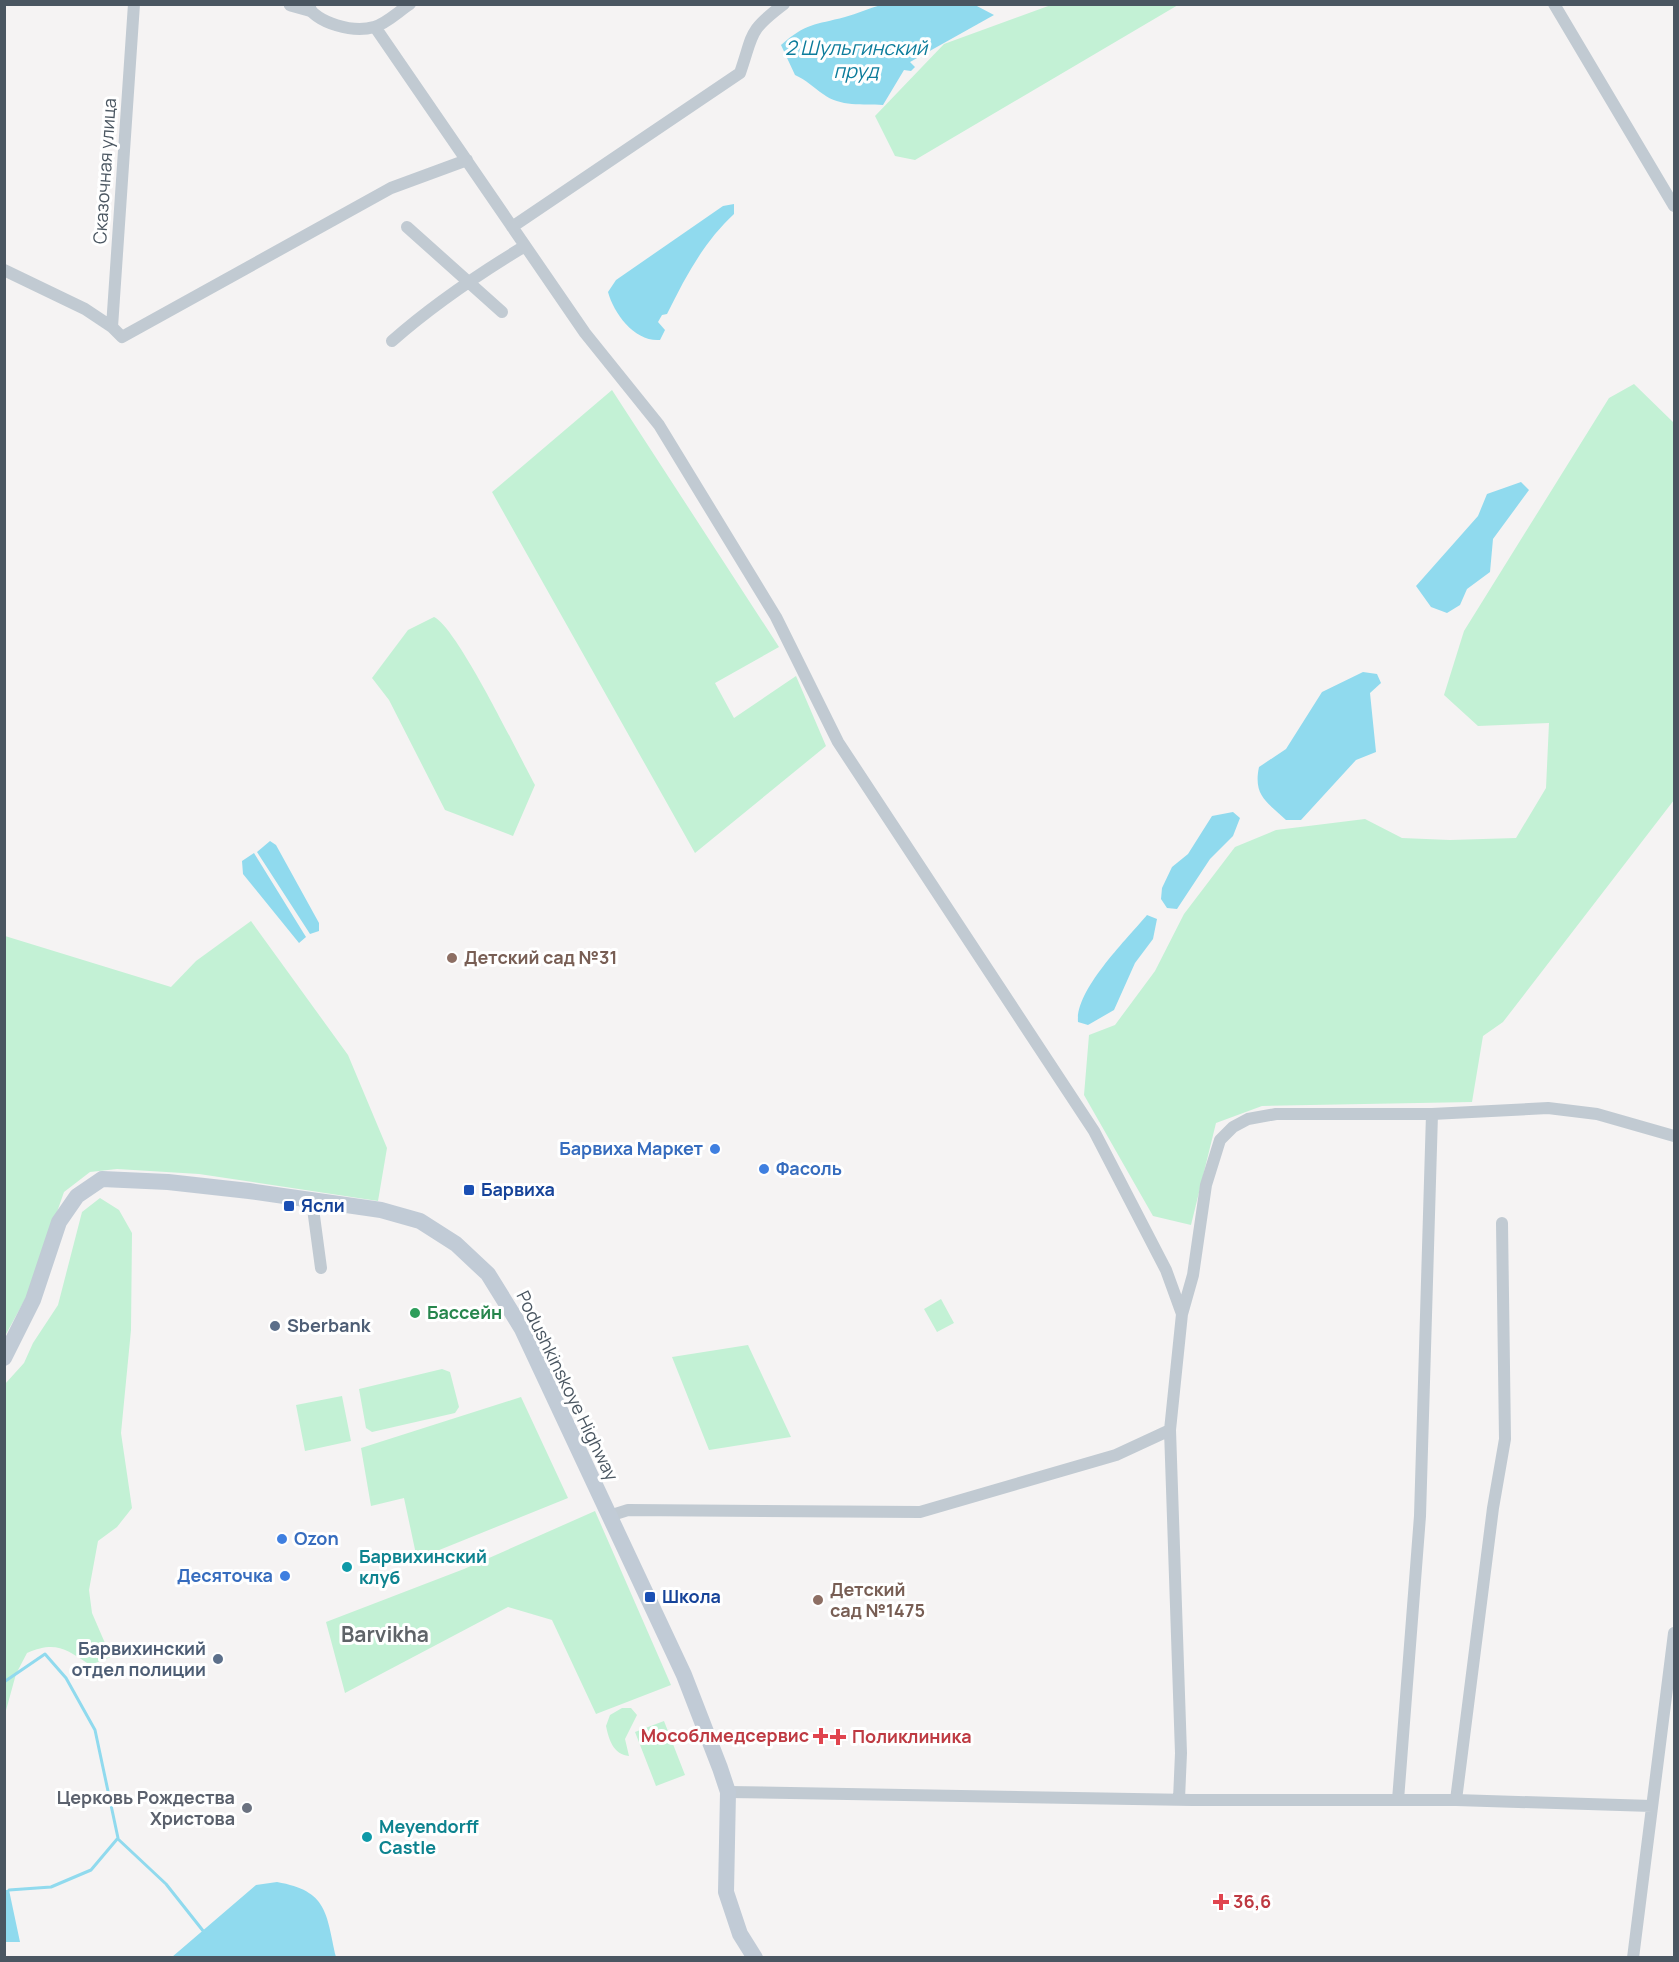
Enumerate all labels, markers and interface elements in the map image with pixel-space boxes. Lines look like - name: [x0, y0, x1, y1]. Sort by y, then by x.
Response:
- water label: 2 Шульгинский пруд: [785, 34, 929, 84]
- street label: Сказочная улица: [87, 97, 121, 245]
- place label: Детский сад №31: [464, 945, 617, 969]
- marker: Детский сад №31: [445, 951, 459, 965]
- place label: Барвиха Маркет: [559, 1136, 703, 1160]
- marker: Барвиха Маркет: [708, 1142, 722, 1156]
- place label: Фасоль: [776, 1156, 842, 1180]
- marker: Фасоль: [757, 1162, 771, 1176]
- place label: Барвиха: [481, 1177, 555, 1201]
- marker: Барвиха: [462, 1183, 476, 1197]
- place label: Ясли: [301, 1193, 345, 1217]
- marker: Ясли: [282, 1199, 296, 1213]
- street label: Podushkinskoye Highway: [511, 1287, 625, 1485]
- place label: Бассейн: [427, 1300, 502, 1324]
- marker: Бассейн: [408, 1306, 422, 1320]
- place label: Sberbank: [287, 1313, 372, 1337]
- marker: Sberbank: [268, 1319, 282, 1333]
- place label: Ozon: [294, 1526, 339, 1550]
- marker: Ozon: [275, 1532, 289, 1546]
- place label: Барвихинский клуб: [359, 1544, 487, 1589]
- marker: Барвихинский клуб: [340, 1560, 354, 1574]
- place label: Десяточка: [177, 1563, 273, 1587]
- marker: Десяточка: [278, 1569, 292, 1583]
- place label: Детский сад №1475: [830, 1577, 925, 1622]
- place label: Школа: [662, 1584, 721, 1608]
- marker: Школа: [643, 1590, 657, 1604]
- marker: Детский сад №1475: [811, 1593, 825, 1607]
- district label: Barvikha: [341, 1620, 429, 1648]
- place label: Барвихинский отдел полиции: [71, 1636, 206, 1681]
- marker: Барвихинский отдел полиции: [211, 1652, 225, 1666]
- place label: Мособлмедсервис: [641, 1723, 809, 1747]
- place label: Поликлиника: [852, 1724, 972, 1748]
- marker: Поликлиника: [829, 1728, 847, 1746]
- marker: Мособлмедсервис: [814, 1729, 828, 1743]
- place label: Церковь Рождества Христова: [57, 1785, 235, 1830]
- marker: Церковь Рождества Христова: [240, 1801, 254, 1815]
- place label: Meyendorff Castle: [379, 1814, 479, 1859]
- marker: Meyendorff Castle: [360, 1830, 374, 1844]
- place label: 36,6: [1233, 1889, 1271, 1913]
- marker: 36,6: [1214, 1895, 1228, 1909]

